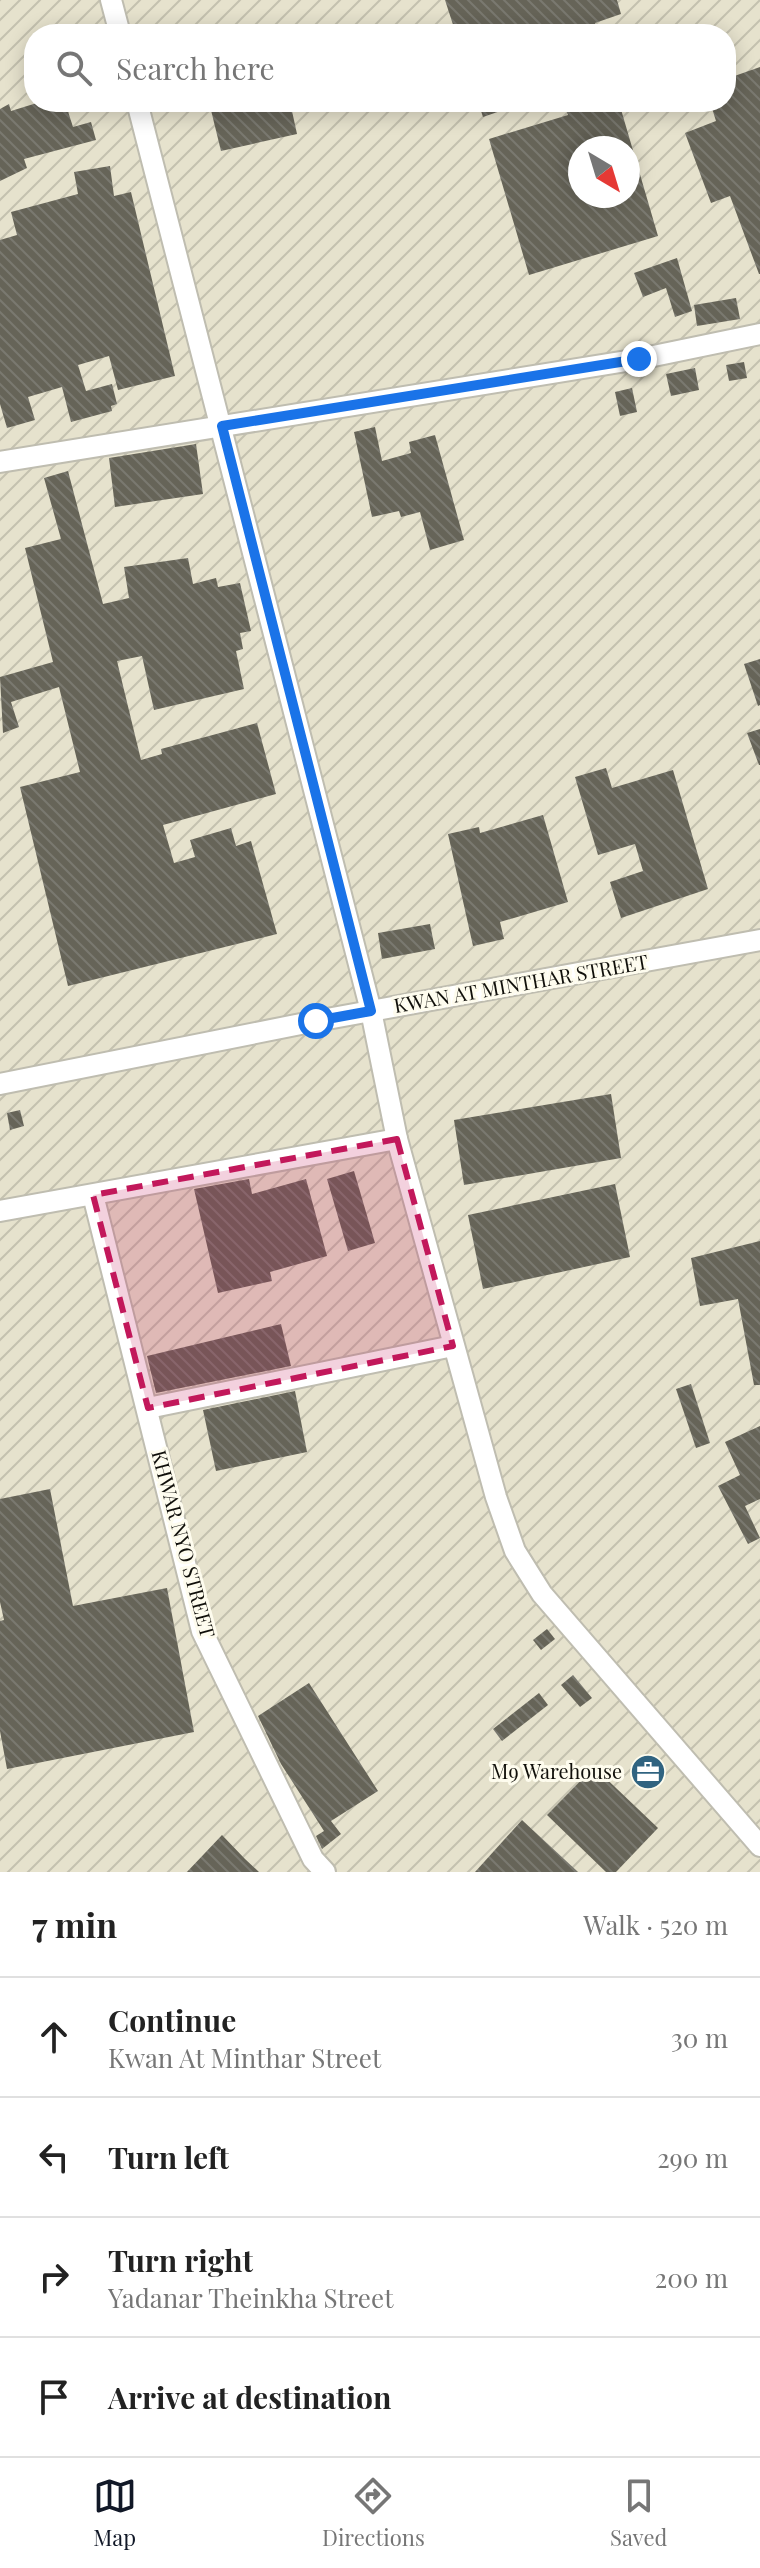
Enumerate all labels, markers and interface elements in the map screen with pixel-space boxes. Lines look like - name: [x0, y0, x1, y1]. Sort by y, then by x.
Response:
- search box: [24, 24, 736, 112]
- icon: search: [52, 46, 96, 90]
- text: Search here: [116, 48, 275, 88]
- north arrow: [568, 136, 640, 208]
- route end: [621, 341, 657, 377]
- street label: KWAN AT MINTHAR STREET: [391, 947, 650, 1018]
- route start: [298, 1003, 334, 1039]
- street label: KHWAR NYO STREET: [146, 1447, 223, 1640]
- office icon: M9 Warehouse: [629, 1753, 667, 1791]
- place label: M9 Warehouse: [491, 1757, 622, 1784]
- text: 7 min: [32, 1901, 117, 1947]
- text: Walk · 520 m: [583, 1907, 728, 1942]
- text: Continue: [108, 2000, 236, 2040]
- icon: ahead: [32, 2015, 76, 2059]
- text: 30 m: [671, 2020, 728, 2055]
- text: Kwan At Minthar Street: [108, 2040, 381, 2075]
- icon: left: [32, 2135, 76, 2179]
- text: Turn left: [108, 2137, 229, 2177]
- text: 290 m: [657, 2140, 728, 2175]
- text: Turn right: [108, 2240, 253, 2280]
- icon: right: [32, 2255, 76, 2299]
- text: 200 m: [655, 2260, 728, 2295]
- text: Yadanar Theinkha Street: [108, 2280, 393, 2315]
- icon: arrive: [32, 2375, 76, 2419]
- text: Arrive at destination: [108, 2377, 391, 2417]
- tab: Map: [93, 2474, 137, 2552]
- tab: Directions: [322, 2474, 425, 2552]
- tab: Saved: [610, 2474, 667, 2552]

